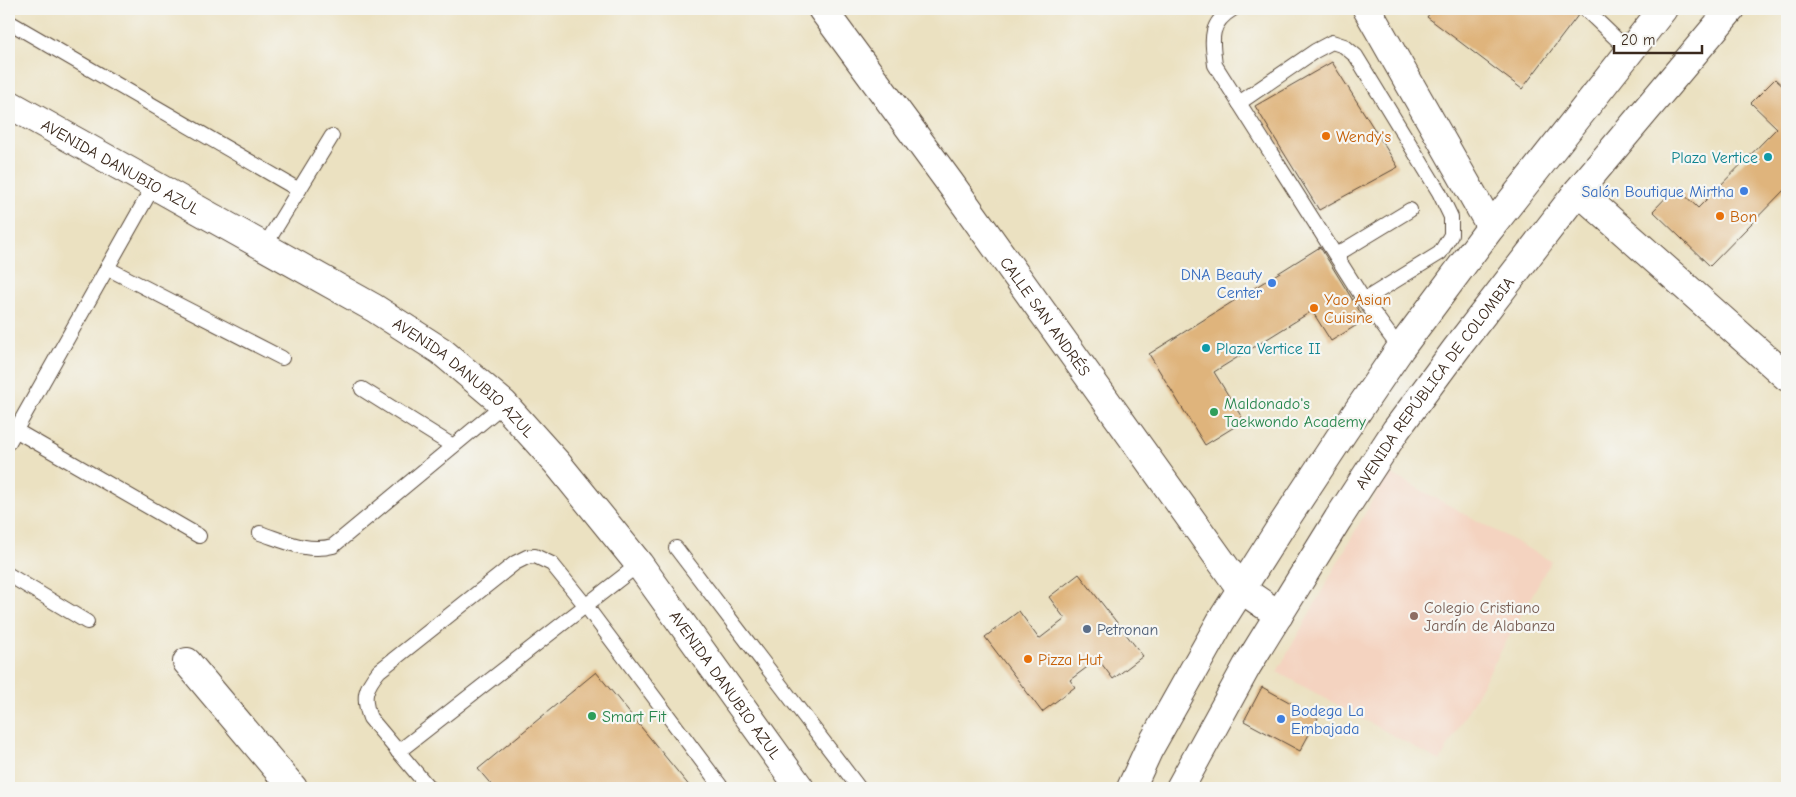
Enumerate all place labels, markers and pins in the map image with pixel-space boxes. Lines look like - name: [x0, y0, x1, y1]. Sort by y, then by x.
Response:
- place label: Wendy's: [1336, 128, 1391, 146]
- marker: Wendy's: [1320, 130, 1332, 142]
- place label: Plaza Vertice: [1671, 149, 1758, 167]
- marker: Plaza Vertice: [1762, 151, 1774, 163]
- place label: Salón Boutique Mirtha: [1581, 183, 1734, 201]
- marker: Salón Boutique Mirtha: [1738, 185, 1750, 197]
- place label: Bon: [1730, 208, 1757, 226]
- marker: Bon: [1714, 210, 1726, 222]
- place label: DNA Beauty Center: [1181, 266, 1263, 302]
- marker: DNA Beauty Center: [1266, 277, 1278, 289]
- place label: Yao Asian Cuisine: [1324, 291, 1391, 327]
- marker: Yao Asian Cuisine: [1308, 302, 1320, 314]
- place label: Plaza Vertice II: [1216, 340, 1321, 358]
- marker: Plaza Vertice II: [1200, 342, 1212, 354]
- place label: Maldonado's Taekwondo Academy: [1224, 395, 1367, 431]
- marker: Maldonado's Taekwondo Academy: [1208, 406, 1220, 418]
- place label: Colegio Cristiano Jardín de Alabanza: [1424, 599, 1555, 635]
- marker: Colegio Cristiano Jardín de Alabanza: [1408, 610, 1420, 622]
- place label: Petronan: [1097, 621, 1158, 639]
- marker: Petronan: [1081, 623, 1093, 635]
- place label: Pizza Hut: [1038, 651, 1102, 669]
- marker: Pizza Hut: [1022, 653, 1034, 665]
- place label: Bodega La Embajada: [1291, 702, 1364, 738]
- place label: Smart Fit: [602, 708, 666, 726]
- marker: Smart Fit: [586, 710, 598, 722]
- marker: Bodega La Embajada: [1275, 713, 1287, 725]

